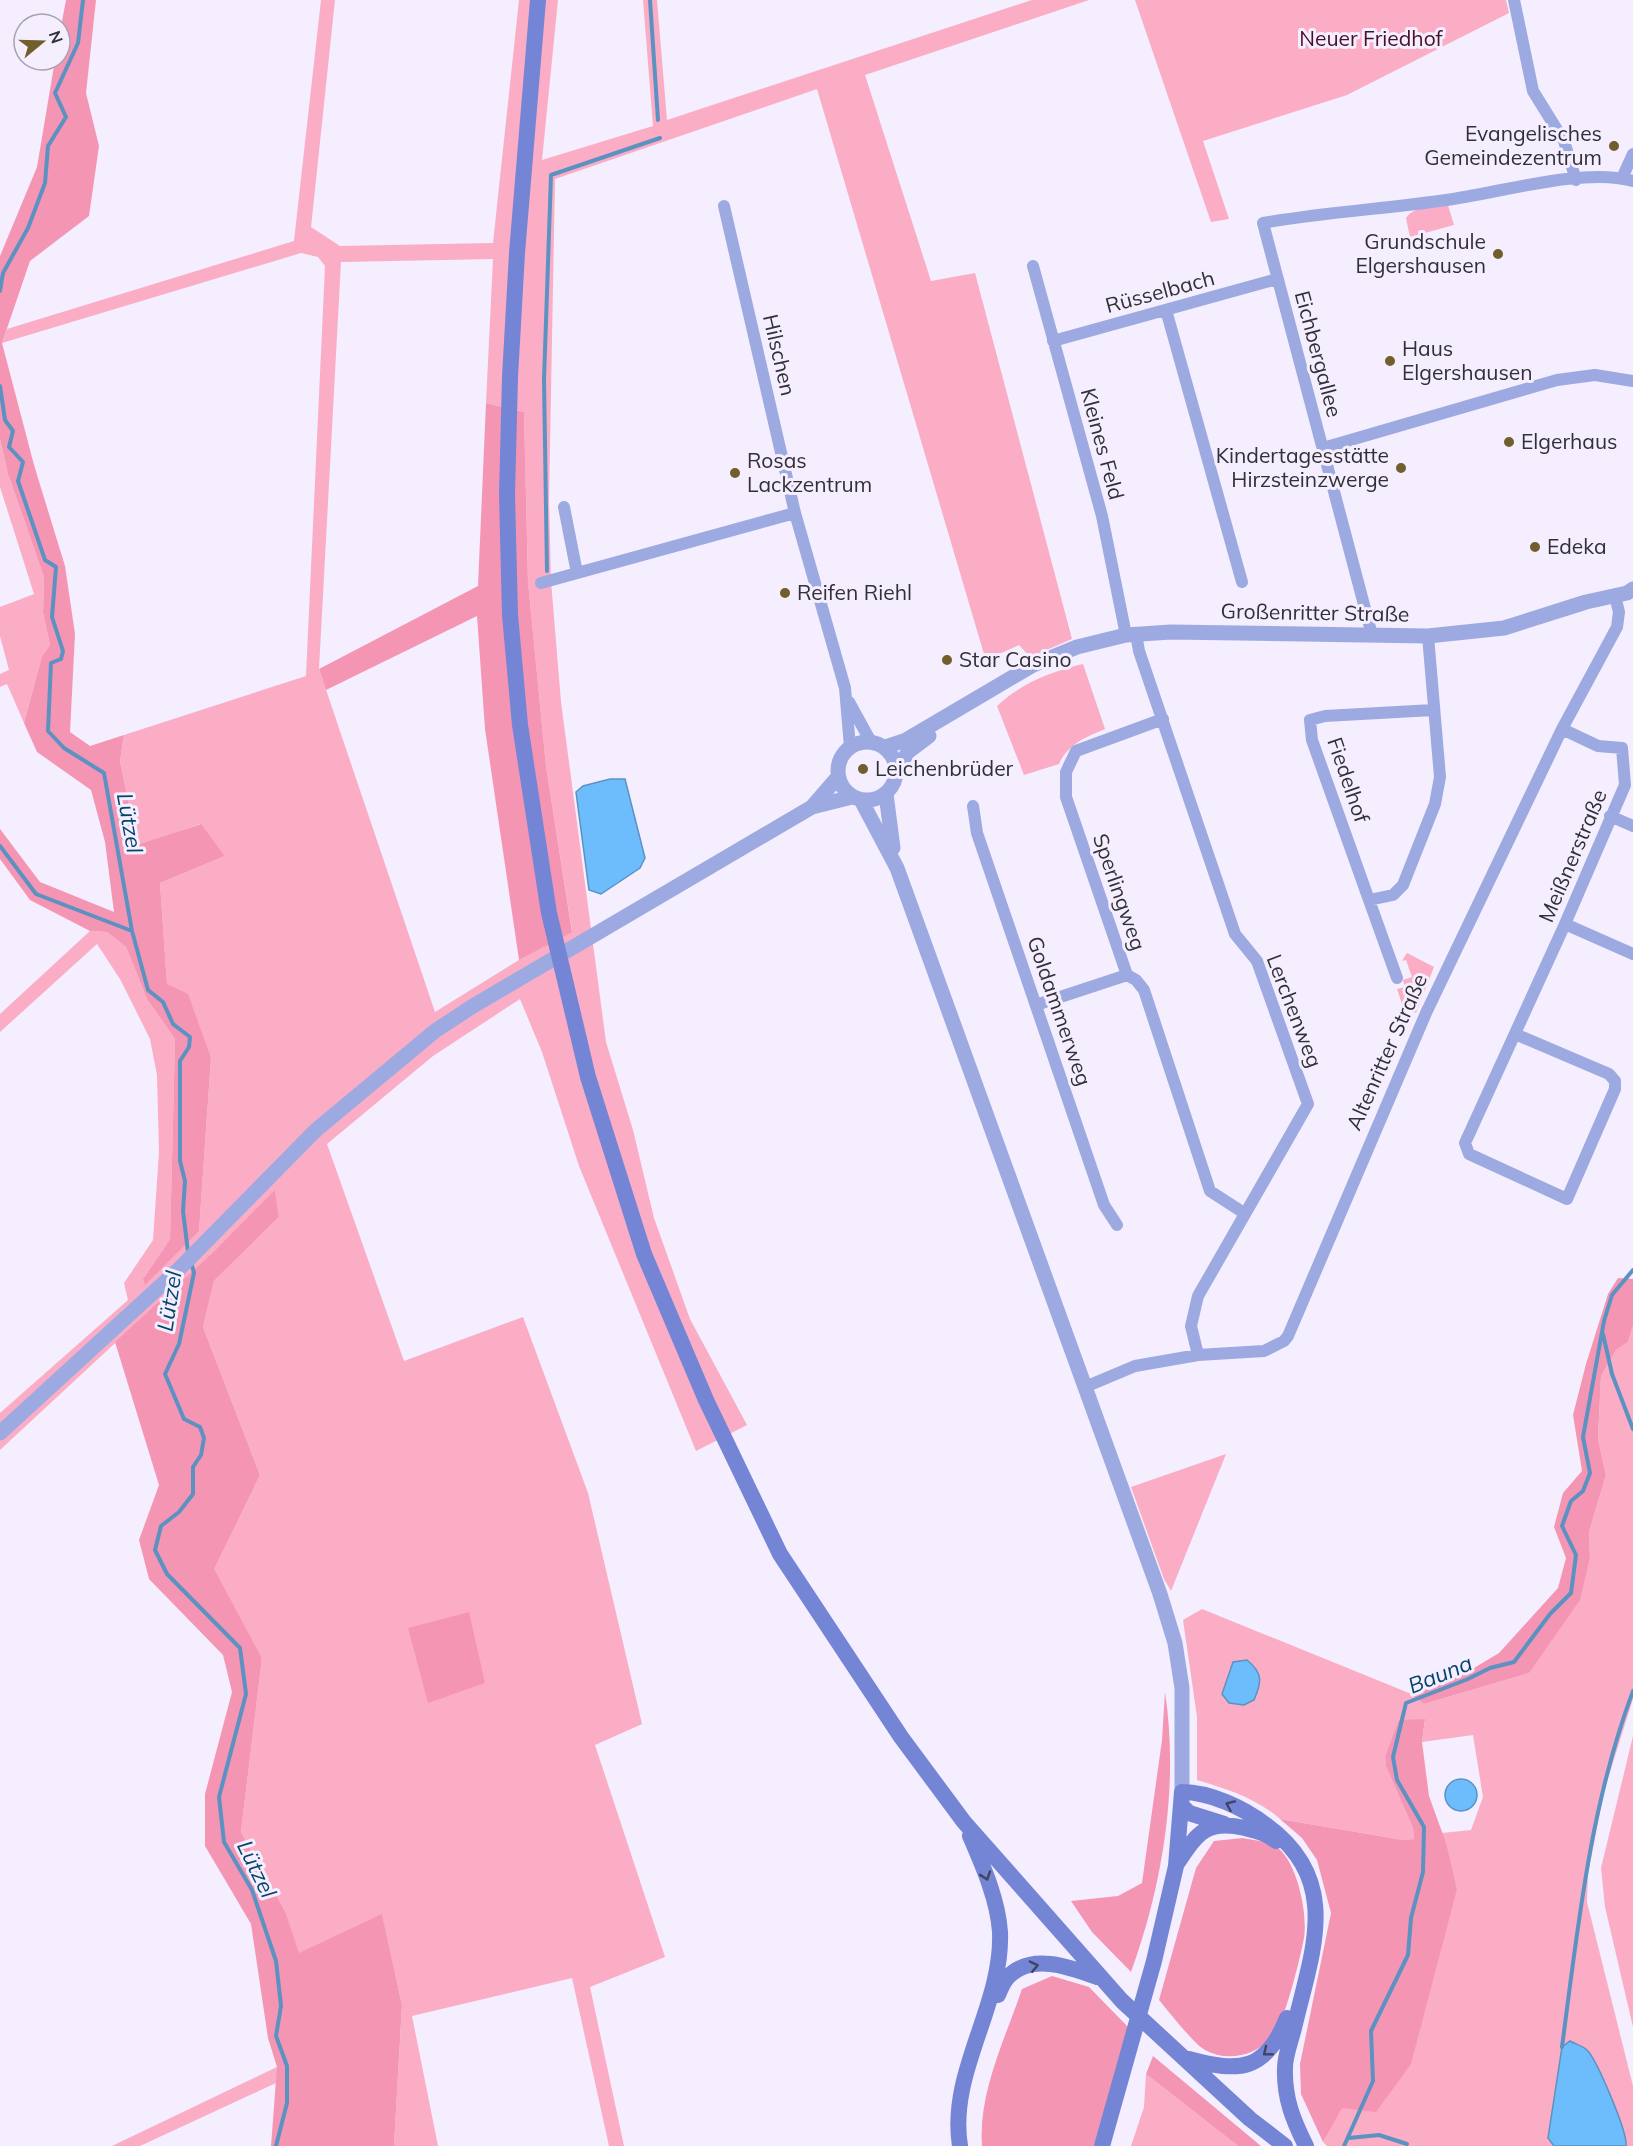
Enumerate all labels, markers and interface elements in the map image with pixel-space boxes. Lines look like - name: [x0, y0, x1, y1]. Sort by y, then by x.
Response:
- north arrow: [12, 12, 72, 72]
- park label: Neuer Friedhof: [1299, 25, 1444, 51]
- text: N: [45, 28, 68, 46]
- place label: Evangelisches Gemeindezentrum: [1424, 120, 1602, 170]
- marker: Evangelisches Gemeindezentrum: [1607, 139, 1621, 153]
- place label: Grundschule Elgershausen: [1355, 228, 1486, 278]
- marker: Grundschule Elgershausen: [1491, 247, 1505, 261]
- street label: Rüsselbach: [1102, 264, 1217, 318]
- street label: Eichbergallee: [1290, 288, 1348, 420]
- street label: Hilschen: [758, 311, 802, 398]
- place label: Haus Elgershausen: [1402, 335, 1533, 385]
- marker: Haus Elgershausen: [1383, 354, 1397, 368]
- street label: Kleines Feld: [1076, 385, 1130, 503]
- place label: Elgerhaus: [1521, 428, 1618, 454]
- marker: Elgerhaus: [1502, 435, 1516, 449]
- place label: Kindertagesstätte Hirzsteinzwerge: [1216, 442, 1389, 492]
- place label: Rosas Lackzentrum: [747, 447, 872, 497]
- marker: Kindertagesstätte Hirzsteinzwerge: [1394, 461, 1408, 475]
- marker: Rosas Lackzentrum: [728, 466, 742, 480]
- place label: Edeka: [1547, 533, 1607, 559]
- marker: Edeka: [1528, 540, 1542, 554]
- place label: Reifen Riehl: [797, 579, 912, 605]
- marker: Reifen Riehl: [778, 586, 792, 600]
- street label: Großenritter Straße: [1221, 597, 1410, 627]
- place label: Star Casino: [959, 646, 1071, 672]
- marker: Star Casino: [940, 653, 954, 667]
- street label: Fiedelhof: [1322, 734, 1376, 827]
- place label: Leichenbrüder: [875, 755, 1014, 781]
- marker: Leichenbrüder: [856, 762, 870, 776]
- street label: Meißnerstraße: [1532, 785, 1612, 926]
- water label: Lützel: [111, 791, 149, 856]
- street label: Sperlingweg: [1088, 830, 1152, 954]
- street label: Goldammerweg: [1022, 933, 1098, 1089]
- street label: Lerchenweg: [1262, 951, 1328, 1071]
- street label: Altenritter Straße: [1340, 970, 1432, 1134]
- water label: Lützel: [150, 1268, 188, 1333]
- water label: Bauna: [1404, 1648, 1476, 1700]
- one-way arrow: [1226, 1800, 1237, 1812]
- water label: Lützel: [231, 1836, 283, 1903]
- one-way arrow: [979, 1870, 992, 1881]
- one-way arrow: [1029, 1960, 1039, 1973]
- one-way arrow: [1263, 2044, 1274, 2055]

